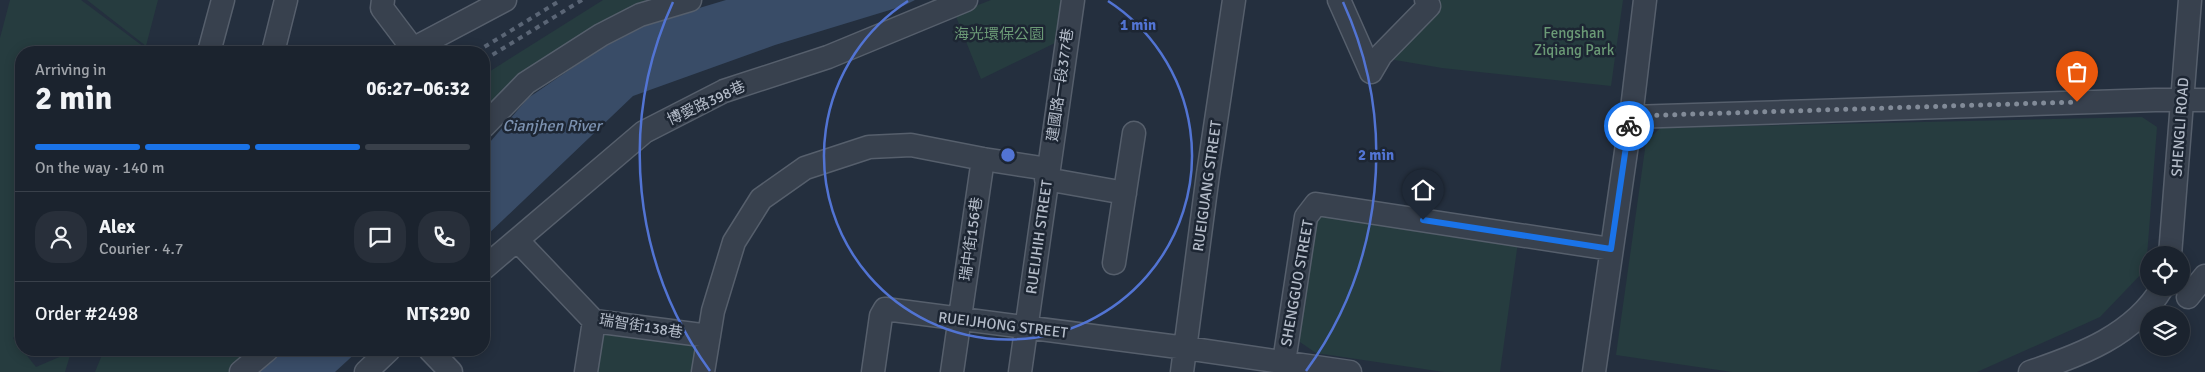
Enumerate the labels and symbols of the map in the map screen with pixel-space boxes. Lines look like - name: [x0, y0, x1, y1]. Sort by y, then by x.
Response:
- text: 1 min: [1120, 16, 1156, 34]
- park label: Fengshan Ziqiang Park: [1534, 24, 1615, 59]
- park label: 海光環保公園: [954, 25, 1044, 43]
- street label: 建國路一段377巷: [1043, 27, 1077, 143]
- pin: [2056, 51, 2098, 102]
- street label: 博愛路398巷: [664, 77, 748, 129]
- street label: SHENGLI ROAD: [2168, 77, 2192, 177]
- courier: [1604, 101, 1654, 151]
- water label: Cianjhen River: [503, 116, 604, 136]
- street label: RUEIGUANG STREET: [1189, 119, 1225, 253]
- centre of rings: [999, 146, 1017, 164]
- text: 2 min: [1358, 146, 1394, 164]
- pin: [1402, 169, 1444, 220]
- street label: RUEIJHIH STREET: [1022, 178, 1056, 295]
- street label: 瑞中街156巷: [956, 196, 986, 282]
- street label: SHENGGUO STREET: [1277, 218, 1317, 348]
- street label: RUEIJHONG STREET: [937, 308, 1069, 342]
- street label: 瑞智街138巷: [598, 311, 684, 341]

